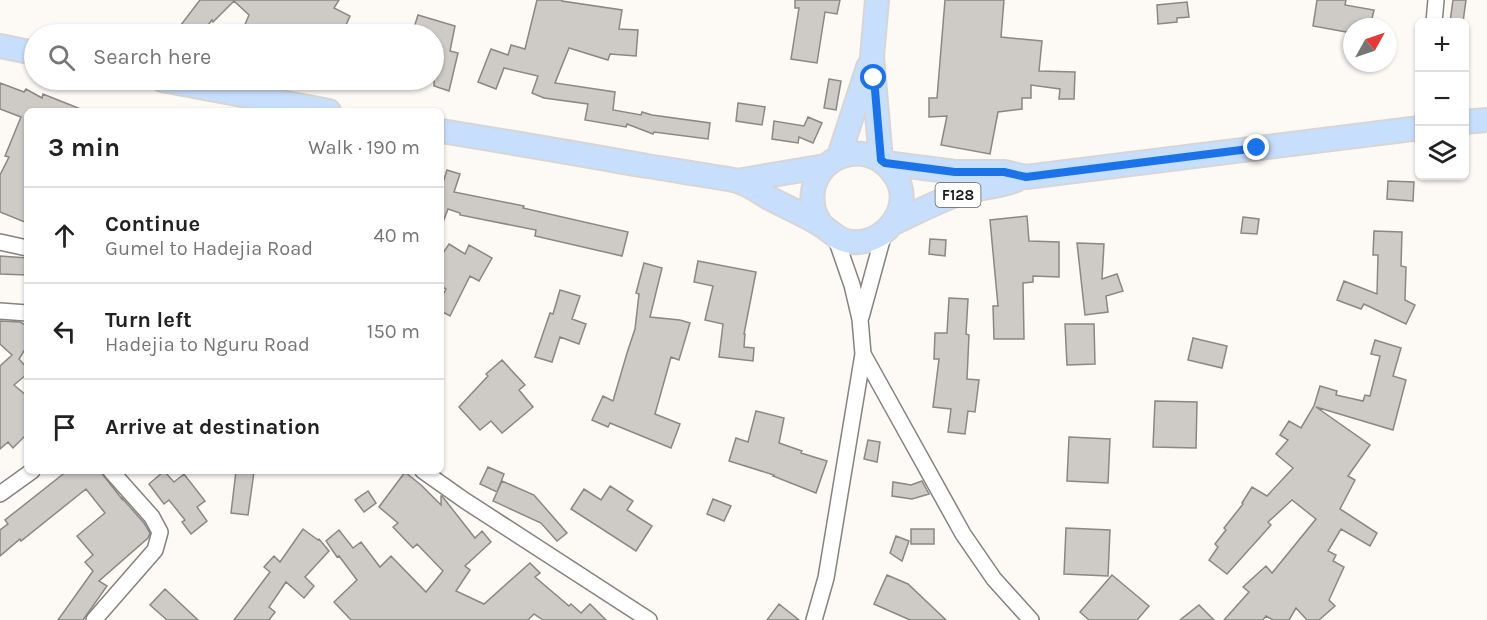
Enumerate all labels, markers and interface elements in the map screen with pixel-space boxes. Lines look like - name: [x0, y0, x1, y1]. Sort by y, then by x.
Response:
- north arrow: [1343, 18, 1397, 72]
- map controls: [1415, 18, 1469, 180]
- button: +: [1415, 18, 1469, 72]
- search box: [24, 24, 444, 90]
- icon: search: [45, 41, 78, 74]
- text: Search here: [93, 44, 211, 70]
- route start: [860, 64, 886, 90]
- button: −: [1415, 72, 1469, 126]
- button: layers: [1415, 126, 1469, 180]
- text: 3 min: [48, 132, 120, 163]
- route end: [1243, 134, 1269, 160]
- text: Walk · 190 m: [308, 136, 420, 159]
- road number: F128: [936, 183, 980, 207]
- text: Continue: [105, 211, 200, 237]
- icon: ahead: [48, 219, 81, 252]
- text: 40 m: [374, 224, 420, 247]
- text: Gumel to Hadejia Road: [105, 237, 313, 260]
- text: Turn left: [105, 307, 192, 333]
- icon: left: [48, 315, 81, 348]
- text: 150 m: [367, 320, 420, 343]
- text: Hadejia to Nguru Road: [105, 333, 310, 356]
- icon: arrive: [48, 411, 81, 444]
- text: Arrive at destination: [105, 414, 320, 440]

